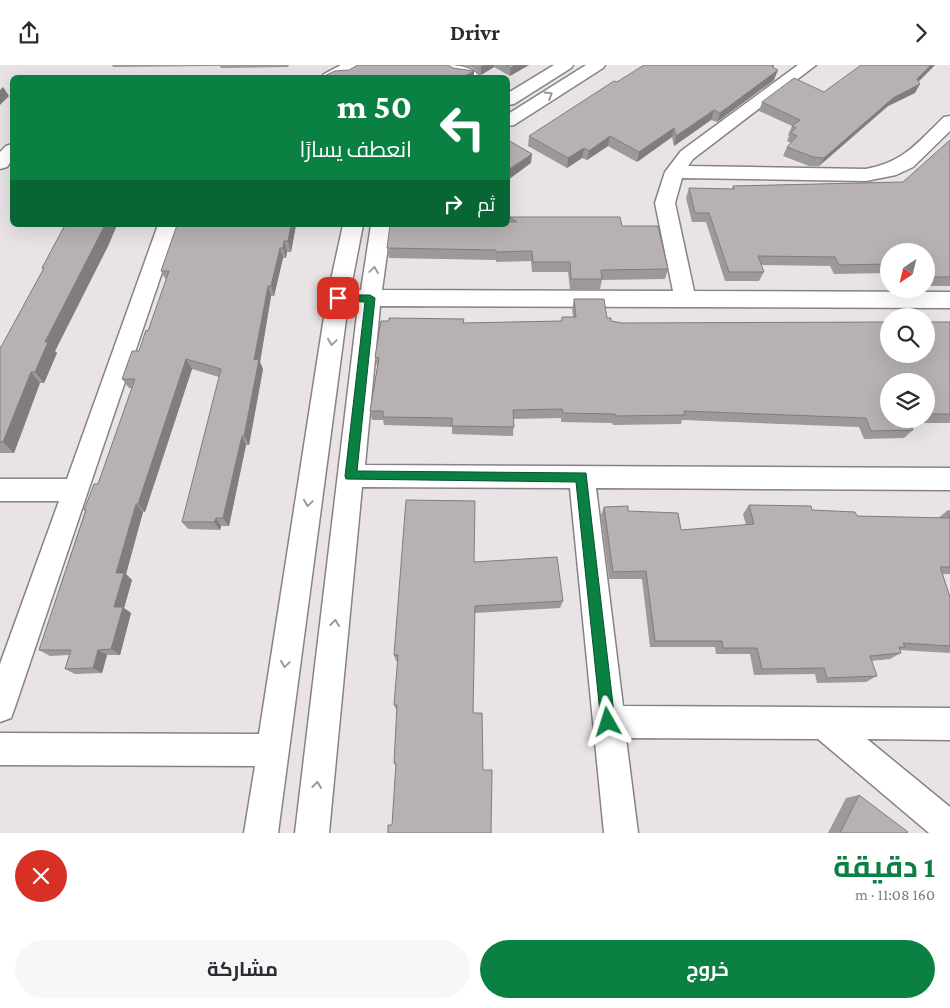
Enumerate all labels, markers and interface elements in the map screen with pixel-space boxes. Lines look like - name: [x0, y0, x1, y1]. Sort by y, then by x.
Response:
- icon: share: [15, 19, 43, 47]
- icon: forward: [907, 19, 935, 47]
- text: Drivr: [450, 20, 500, 45]
- text: 50 m: [337, 87, 412, 126]
- one-way arrow: [543, 92, 552, 102]
- icon: left: [430, 95, 495, 160]
- text: انعطف يسارًا: [299, 137, 412, 162]
- icon: right: [439, 190, 467, 218]
- text: ثم: [477, 194, 495, 215]
- north arrow: [880, 243, 935, 297]
- map controls: [880, 243, 935, 428]
- one-way arrow: [369, 266, 379, 275]
- pin: [317, 277, 359, 319]
- icon: arrive: [324, 284, 352, 312]
- button: search: [880, 308, 935, 363]
- one-way arrow: [327, 338, 338, 346]
- button: layers: [880, 373, 935, 428]
- one-way arrow: [304, 498, 314, 507]
- one-way arrow: [329, 619, 340, 627]
- one-way arrow: [280, 660, 291, 668]
- position arrow: [581, 695, 633, 747]
- one-way arrow: [311, 780, 322, 788]
- button: close: [15, 850, 67, 902]
- text: 1 دقيقة: [833, 850, 935, 883]
- text: 160 m · 11:08: [855, 886, 935, 903]
- button: مشاركة: [15, 940, 470, 998]
- button: خروج: [480, 940, 935, 998]

